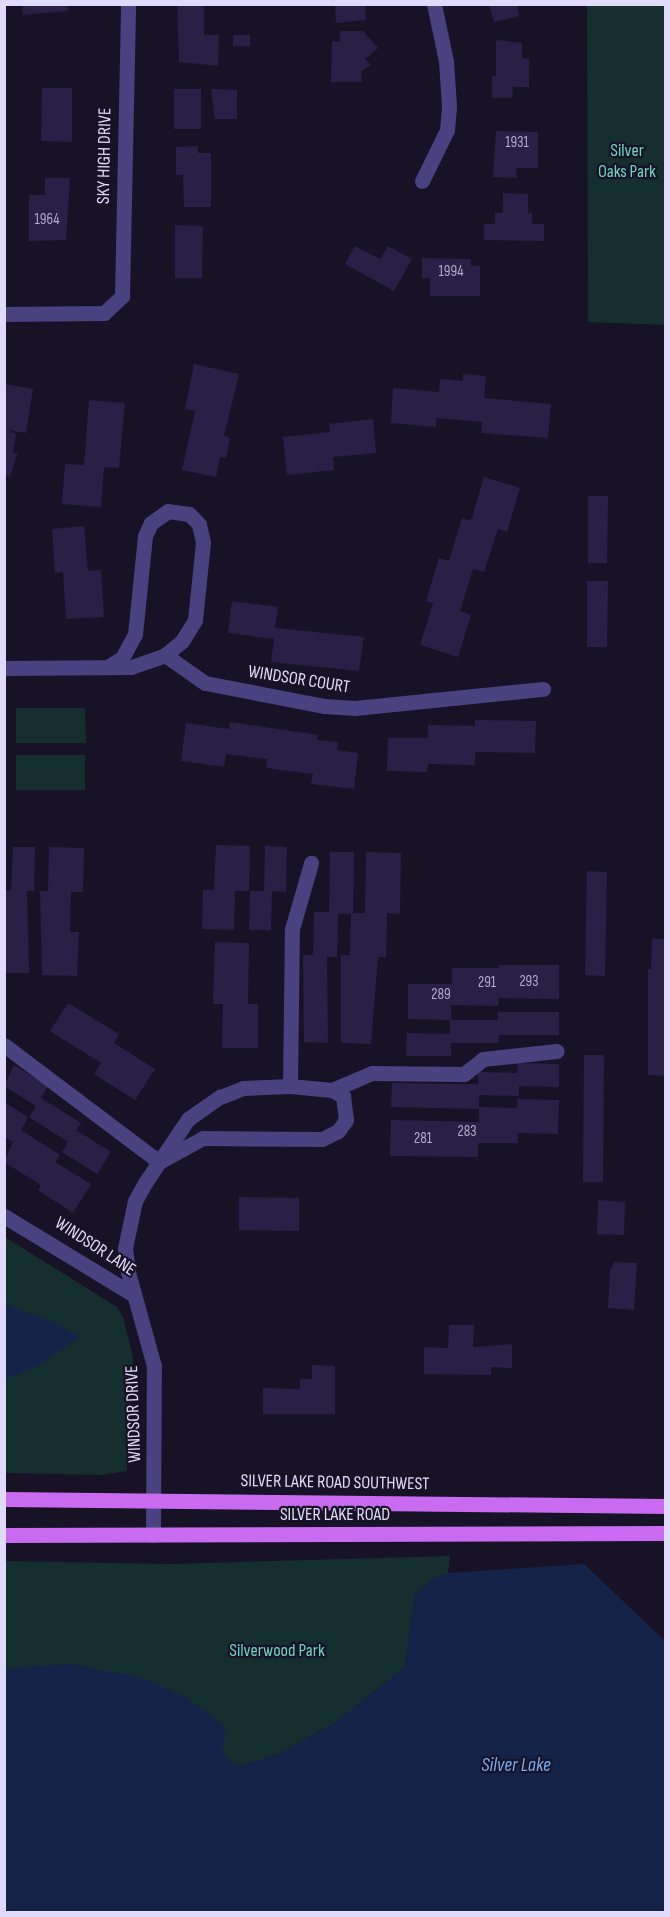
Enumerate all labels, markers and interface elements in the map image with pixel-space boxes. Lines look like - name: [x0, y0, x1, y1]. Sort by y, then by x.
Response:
- street label: SKY HIGH DRIVE: [93, 108, 117, 204]
- house number: 1931: [505, 134, 529, 152]
- park label: Silver Oaks Park: [598, 141, 656, 184]
- house number: 1964: [35, 211, 59, 229]
- house number: 1994: [439, 263, 463, 281]
- street label: WINDSOR COURT: [247, 661, 351, 699]
- house number: 293: [519, 973, 539, 991]
- house number: 291: [478, 974, 496, 992]
- house number: 289: [431, 986, 451, 1004]
- house number: 283: [457, 1123, 477, 1141]
- house number: 281: [414, 1130, 432, 1148]
- street label: WINDSOR LANE: [50, 1213, 140, 1281]
- street label: WINDSOR DRIVE: [122, 1365, 146, 1463]
- street label: SILVER LAKE ROAD SOUTHWEST: [240, 1471, 430, 1495]
- street label: SILVER LAKE ROAD: [280, 1504, 390, 1526]
- park label: Silverwood Park: [229, 1640, 325, 1662]
- water label: Silver Lake: [481, 1753, 551, 1777]

